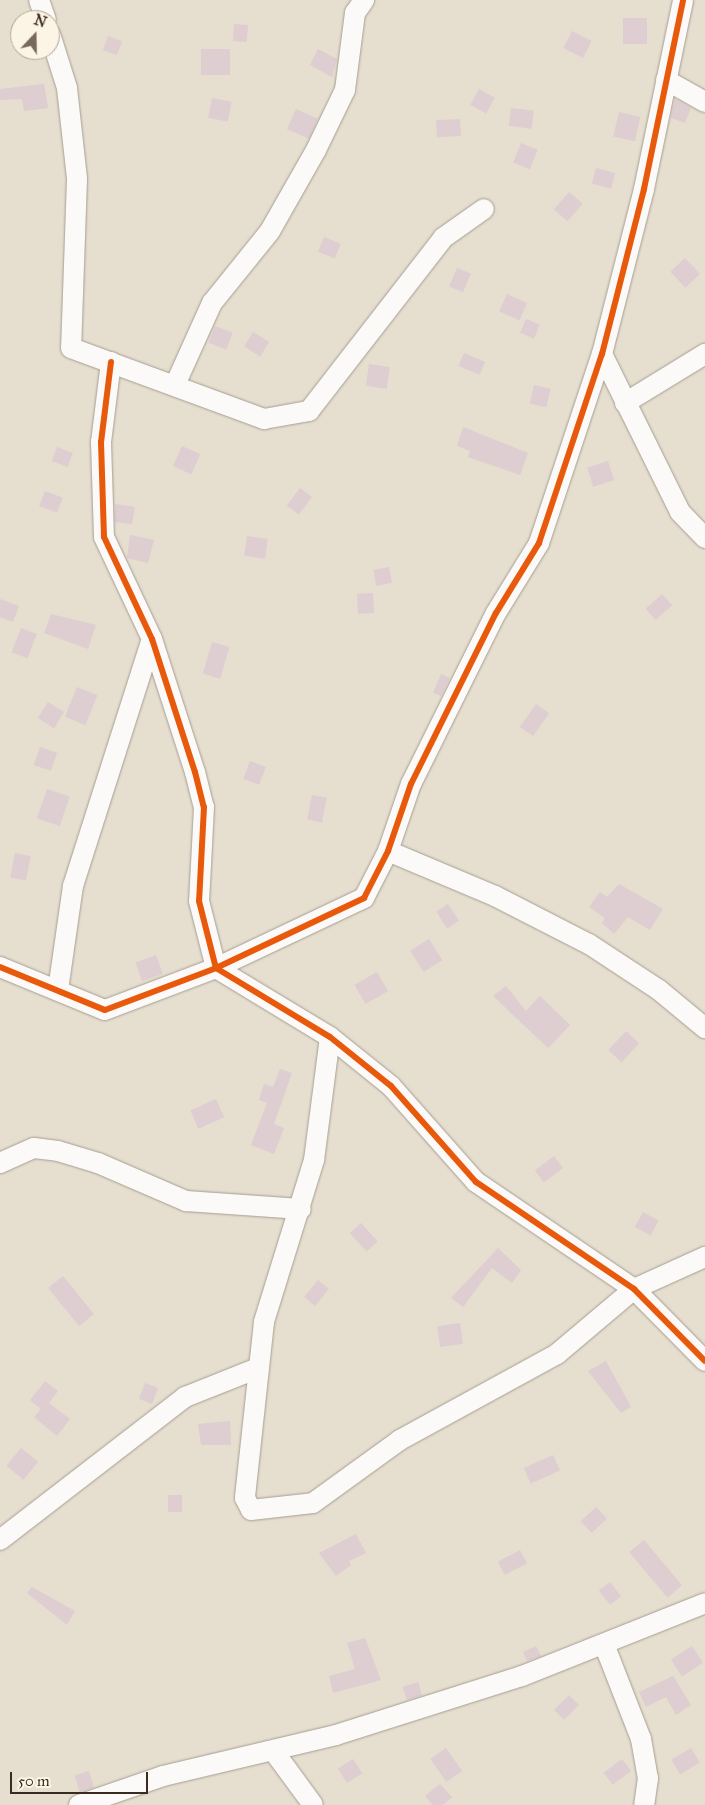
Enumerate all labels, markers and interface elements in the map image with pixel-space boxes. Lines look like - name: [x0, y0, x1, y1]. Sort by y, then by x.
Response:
- north arrow: [10, 10, 60, 60]
- text: N: [32, 11, 49, 32]
- scale bar: [12, 1762, 150, 1794]
- text: 50 m: [18, 1772, 50, 1790]

